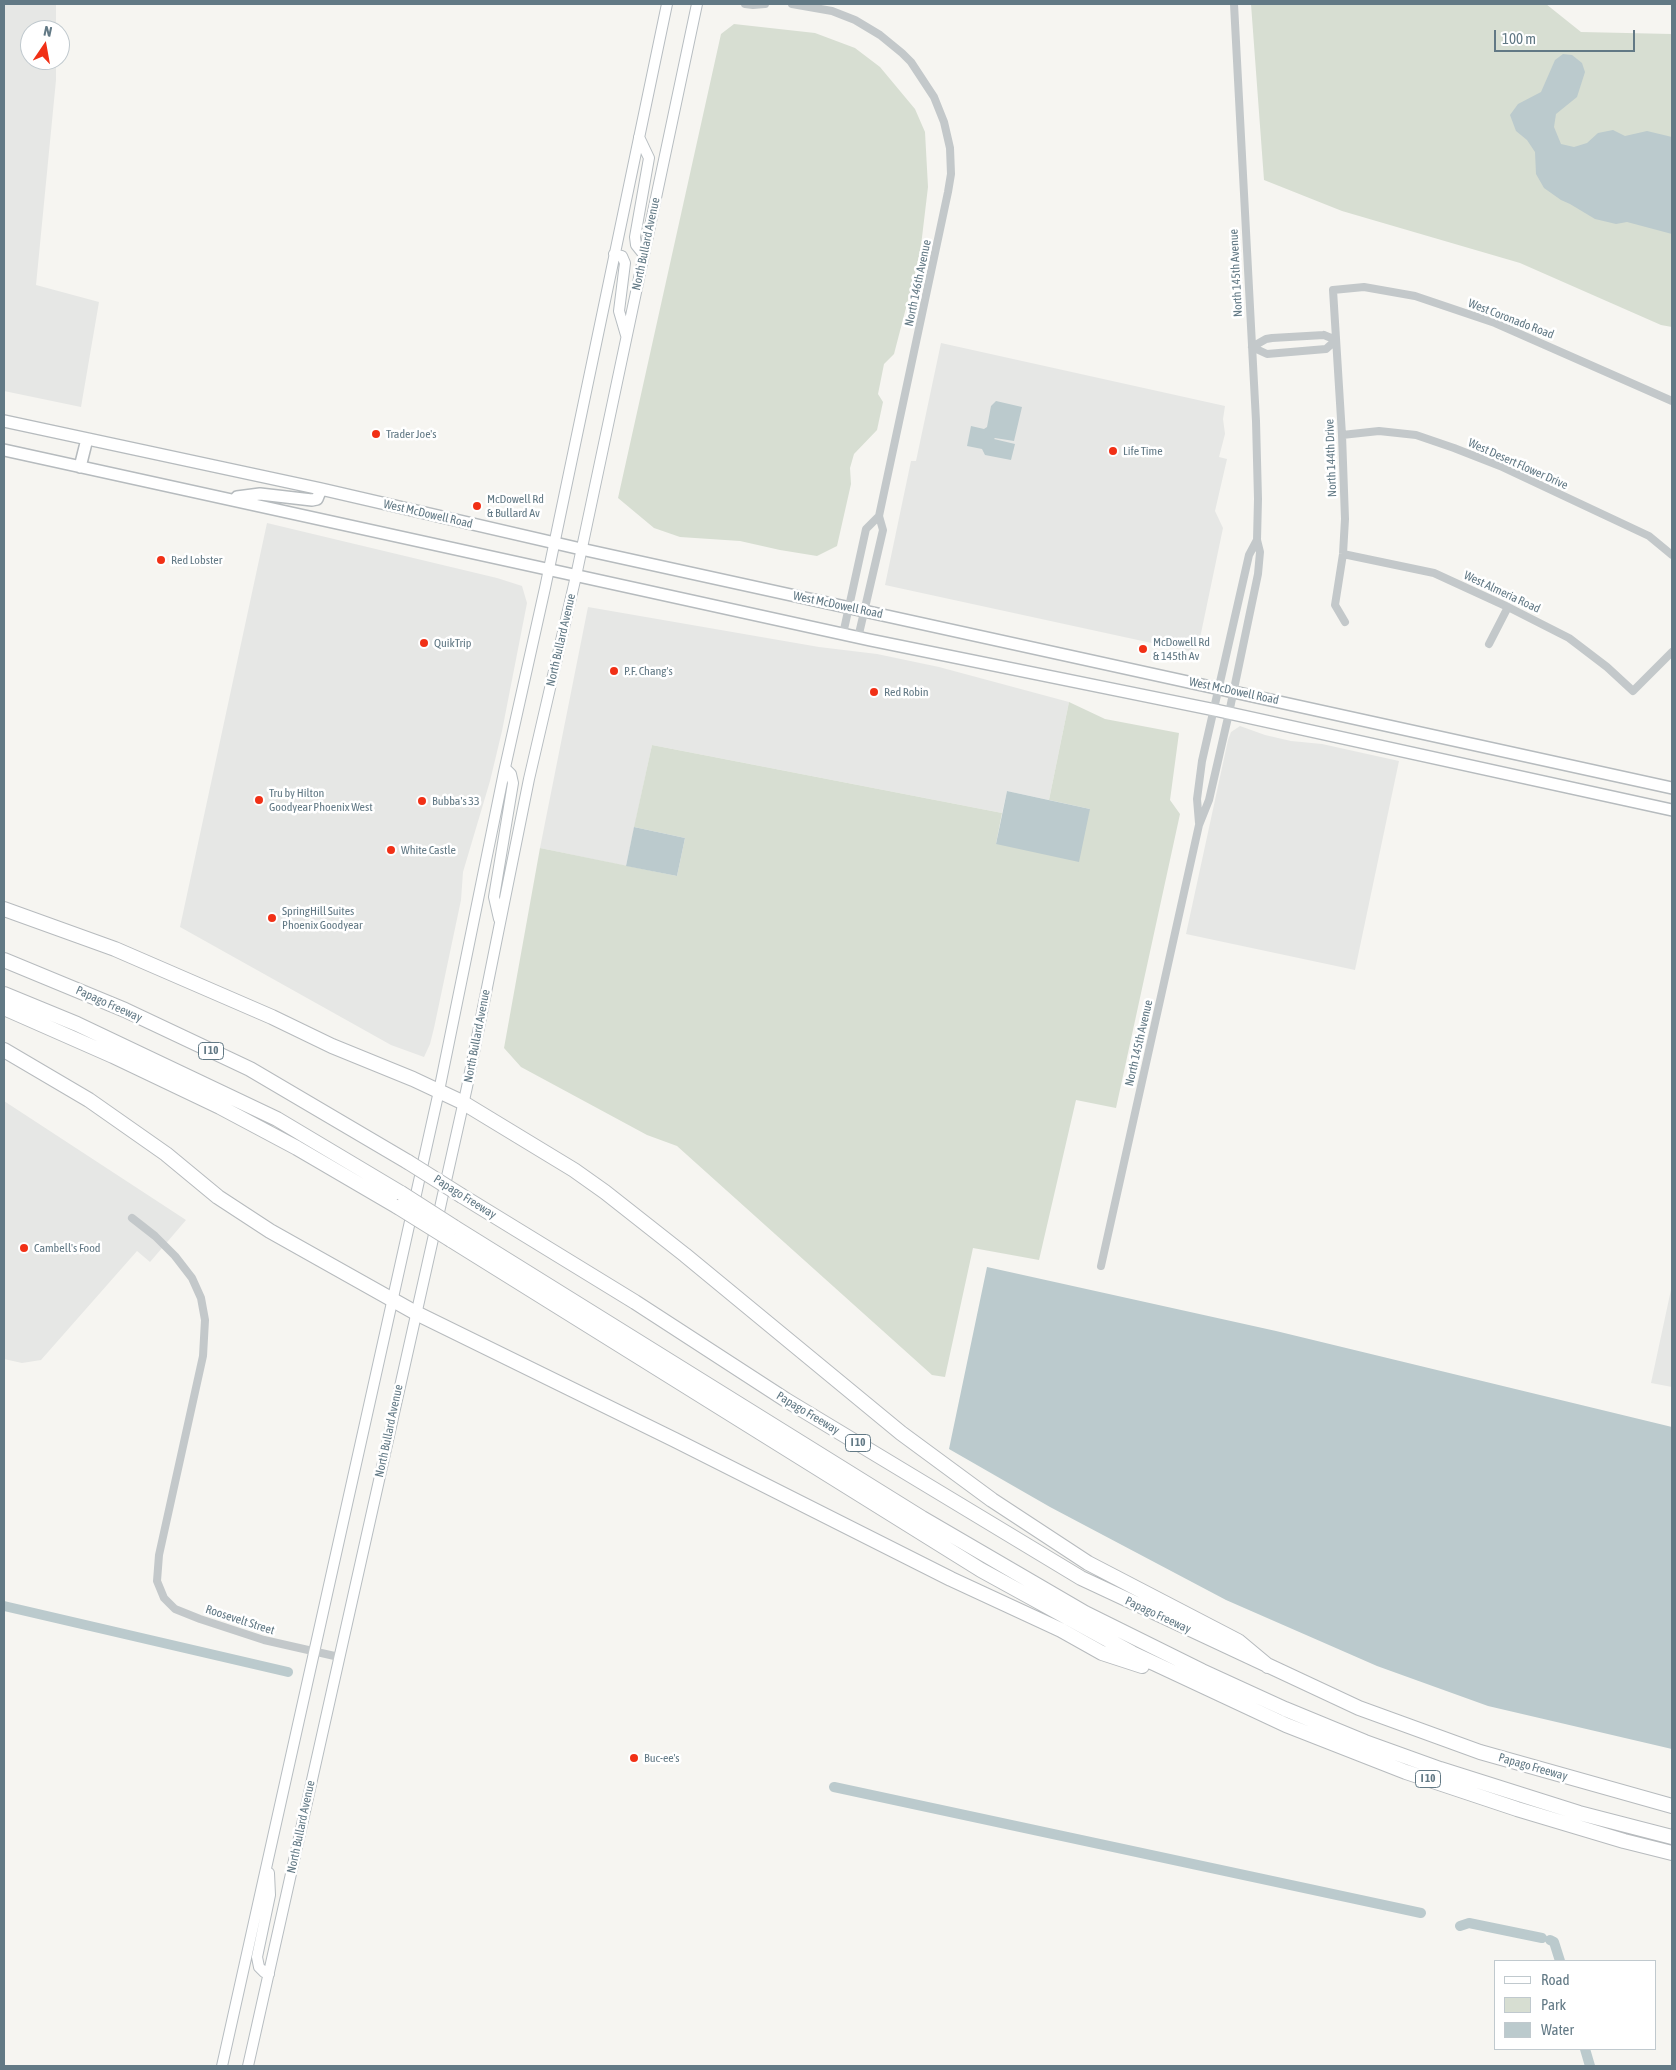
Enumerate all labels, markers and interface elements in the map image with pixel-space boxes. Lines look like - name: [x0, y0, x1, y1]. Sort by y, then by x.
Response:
- north arrow: [20, 20, 70, 70]
- scale bar: [1496, 20, 1637, 52]
- text: N: [42, 23, 54, 40]
- text: 100 m: [1502, 30, 1536, 47]
- street label: North Bullard Avenue: [629, 196, 663, 292]
- street label: North 145th Avenue: [1227, 229, 1245, 317]
- street label: North 146th Avenue: [902, 238, 934, 328]
- street label: West Coronado Road: [1466, 296, 1556, 342]
- street label: North 144th Drive: [1322, 419, 1340, 497]
- place label: Trader Joe's: [386, 427, 437, 441]
- marker: Trader Joe's: [370, 428, 382, 440]
- street label: West Desert Flower Drive: [1466, 435, 1570, 493]
- place label: Life Time: [1123, 444, 1163, 458]
- marker: Life Time: [1107, 445, 1119, 457]
- place label: McDowell Rd & Bullard Av: [487, 492, 544, 520]
- street label: West McDowell Road: [382, 497, 474, 531]
- marker: McDowell Rd & Bullard Av: [471, 500, 483, 512]
- place label: Red Lobster: [171, 553, 222, 567]
- marker: Red Lobster: [155, 554, 167, 566]
- street label: West Almeria Road: [1461, 568, 1543, 616]
- street label: West McDowell Road: [792, 588, 884, 622]
- street label: North Bullard Avenue: [543, 592, 579, 688]
- place label: McDowell Rd & 145th Av: [1153, 635, 1210, 663]
- place label: QuikTrip: [434, 636, 471, 650]
- marker: QuikTrip: [418, 637, 430, 649]
- marker: McDowell Rd & 145th Av: [1137, 643, 1149, 655]
- place label: P.F. Chang's: [624, 664, 673, 678]
- marker: P.F. Chang's: [608, 665, 620, 677]
- street label: West McDowell Road: [1188, 674, 1280, 708]
- place label: Red Robin: [884, 685, 929, 699]
- marker: Red Robin: [868, 686, 880, 698]
- place label: Tru by Hilton Goodyear Phoenix West: [269, 786, 373, 814]
- marker: Tru by Hilton Goodyear Phoenix West: [253, 794, 265, 806]
- place label: Bubba's 33: [432, 794, 480, 808]
- marker: Bubba's 33: [416, 795, 428, 807]
- place label: White Castle: [401, 843, 456, 857]
- marker: White Castle: [385, 844, 397, 856]
- place label: SpringHill Suites Phoenix Goodyear: [282, 904, 363, 932]
- marker: SpringHill Suites Phoenix Goodyear: [266, 912, 278, 924]
- street label: Papago Freeway: [74, 983, 144, 1025]
- street label: North Bullard Avenue: [461, 988, 493, 1084]
- street label: North 145th Avenue: [1122, 998, 1156, 1088]
- road number: I 10: [198, 1042, 224, 1060]
- street label: Papago Freeway: [431, 1172, 499, 1222]
- place label: Cambell's Food: [34, 1241, 101, 1255]
- marker: Cambell's Food: [18, 1242, 30, 1254]
- street label: North Bullard Avenue: [372, 1383, 406, 1479]
- street label: Papago Freeway: [774, 1389, 842, 1437]
- road number: I 10: [846, 1435, 870, 1452]
- street label: Papago Freeway: [1123, 1593, 1193, 1637]
- street label: Roosevelt Street: [204, 1602, 276, 1638]
- street label: Papago Freeway: [1497, 1750, 1569, 1784]
- place label: Buc-ee's: [644, 1751, 680, 1765]
- marker: Buc-ee's: [628, 1752, 640, 1764]
- road number: I 10: [1416, 1770, 1440, 1788]
- street label: North Bullard Avenue: [284, 1779, 318, 1875]
- legend: [1494, 1960, 1656, 2050]
- text: Road: [1541, 1971, 1570, 1988]
- text: Park: [1541, 1996, 1566, 2013]
- text: Water: [1541, 2021, 1574, 2038]

